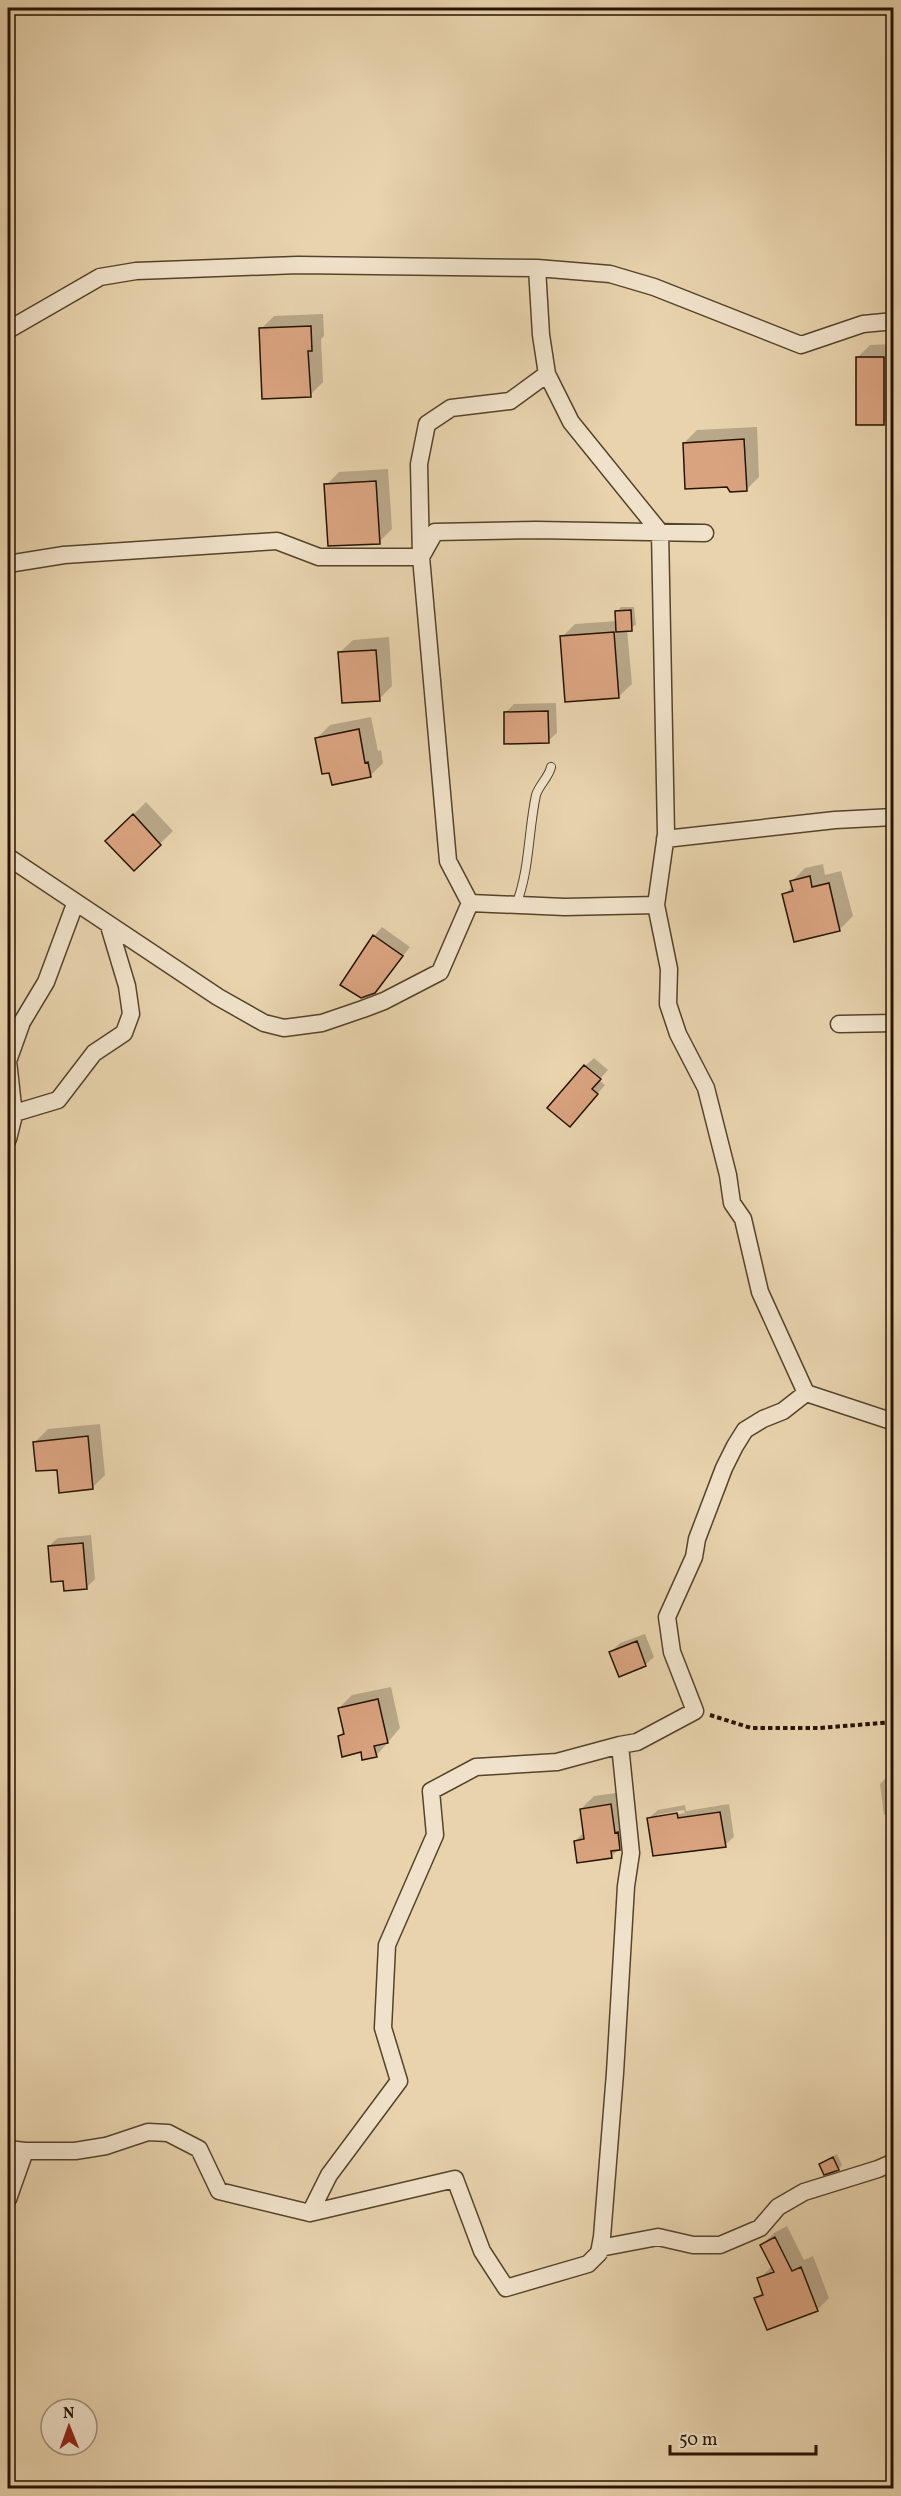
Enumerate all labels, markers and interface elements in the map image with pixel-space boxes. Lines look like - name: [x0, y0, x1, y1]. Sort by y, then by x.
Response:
- north arrow: [39, 2397, 99, 2457]
- text: N: [63, 2403, 75, 2425]
- scale bar: [670, 2418, 816, 2456]
- text: 50 m: [679, 2428, 718, 2453]

